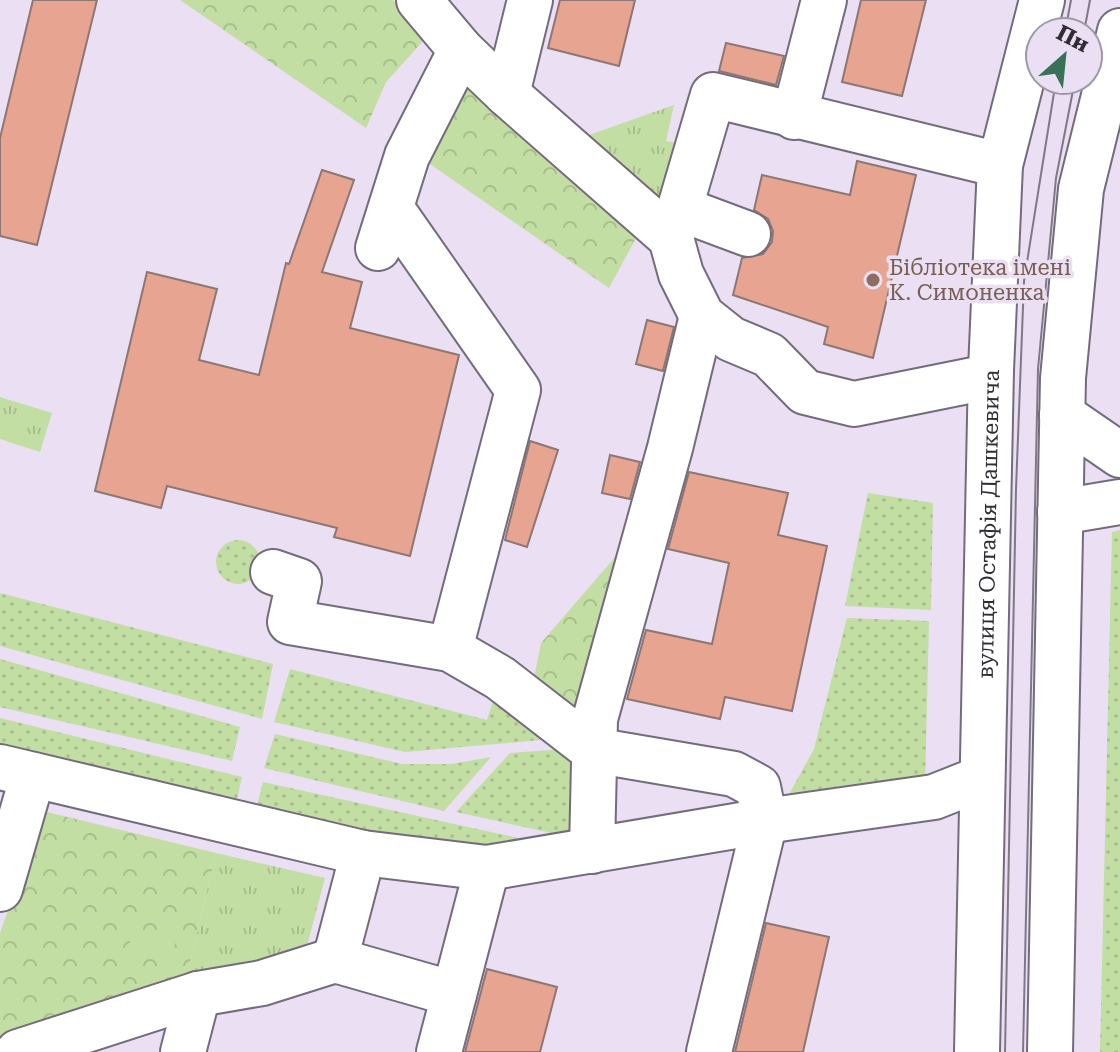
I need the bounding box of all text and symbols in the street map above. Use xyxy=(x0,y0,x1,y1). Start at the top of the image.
north arrow xyxy=(1024,16,1104,96)
text: Пн xyxy=(1053,20,1093,57)
place label: Бібліотека імені К. Симоненка xyxy=(889,255,1071,305)
marker: Бібліотека імені К. Симоненка xyxy=(864,271,882,289)
street label: вулиця Остафія Дашкевича xyxy=(973,369,1004,679)

